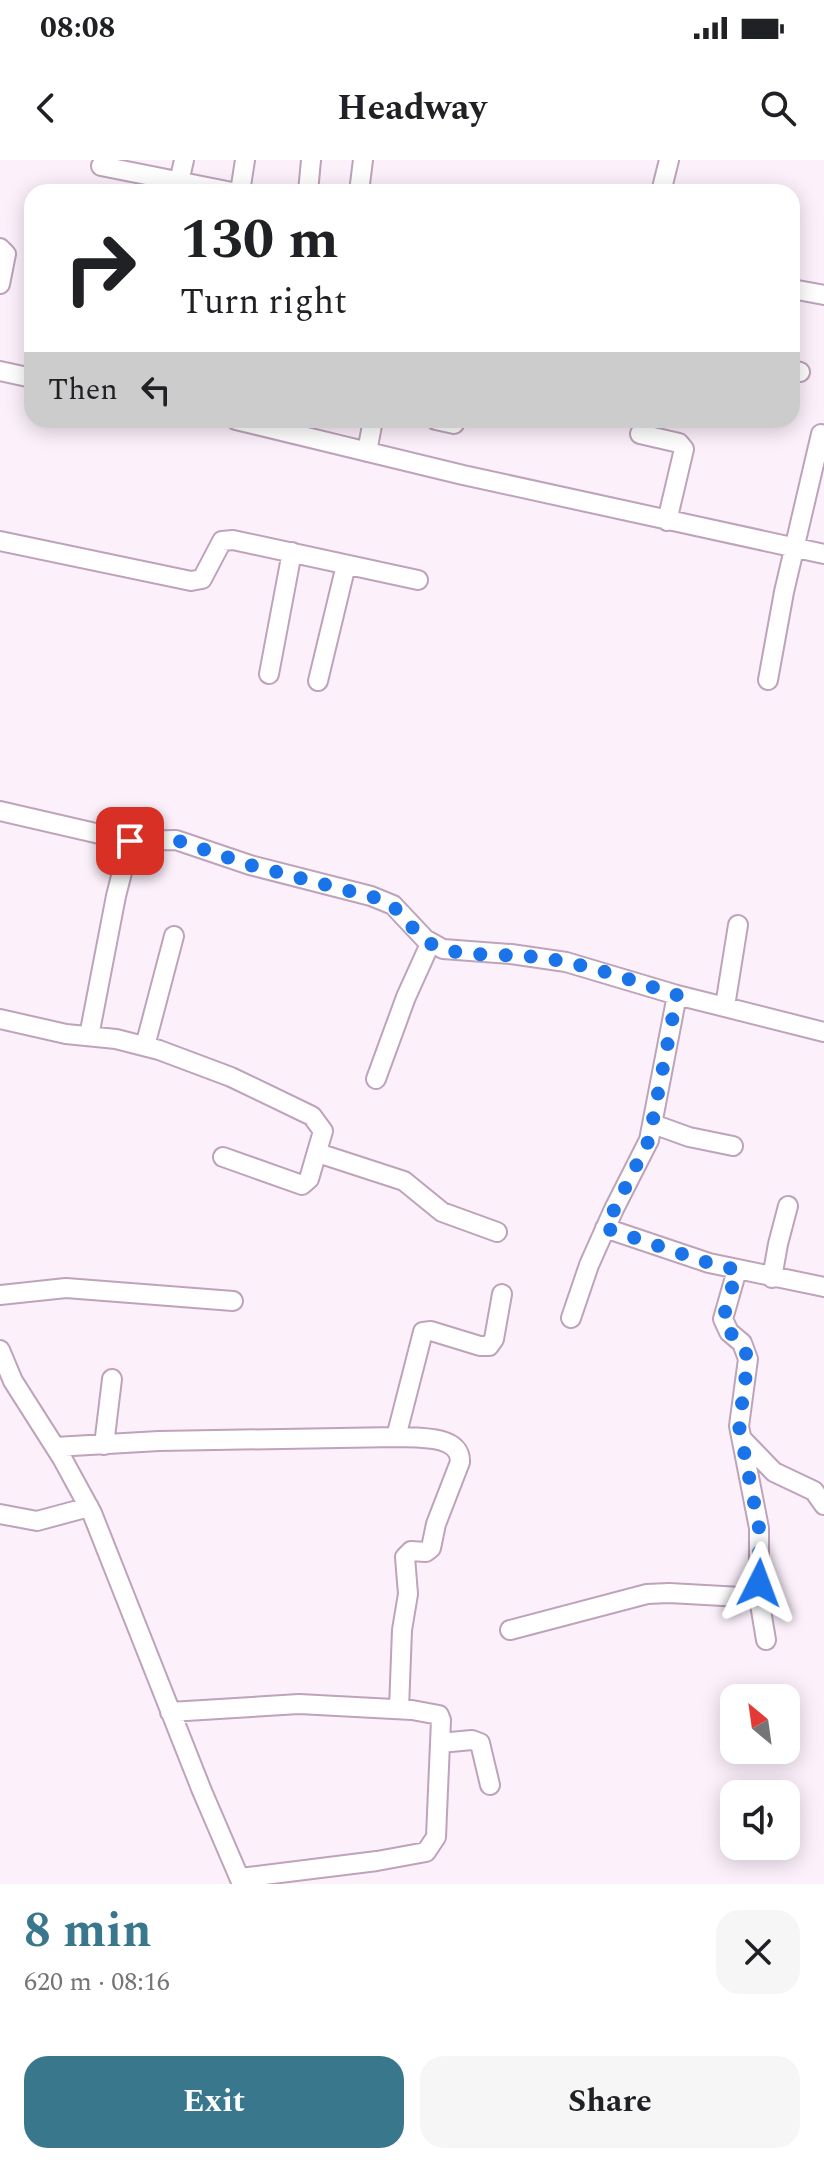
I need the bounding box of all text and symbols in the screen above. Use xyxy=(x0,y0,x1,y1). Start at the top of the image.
text: 08:08 xyxy=(40,5,115,51)
text: Headway xyxy=(337,81,487,136)
icon: back xyxy=(24,86,68,130)
icon: search xyxy=(756,86,800,130)
text: 130 m xyxy=(180,198,339,283)
icon: right xyxy=(48,216,152,320)
text: Turn right xyxy=(180,275,347,330)
text: Then xyxy=(48,367,118,413)
icon: left xyxy=(134,368,178,412)
pin xyxy=(96,807,164,875)
icon: arrive xyxy=(108,819,152,863)
position arrow xyxy=(717,1541,801,1625)
north arrow xyxy=(720,1684,800,1764)
map controls xyxy=(720,1684,800,1860)
button: sound xyxy=(720,1780,800,1860)
text: 8 min xyxy=(24,1895,152,1968)
button: close xyxy=(716,1910,800,1994)
text: 620 m · 08:16 xyxy=(24,1962,170,2002)
button: Exit xyxy=(24,2056,404,2148)
button: Share xyxy=(420,2056,800,2148)

